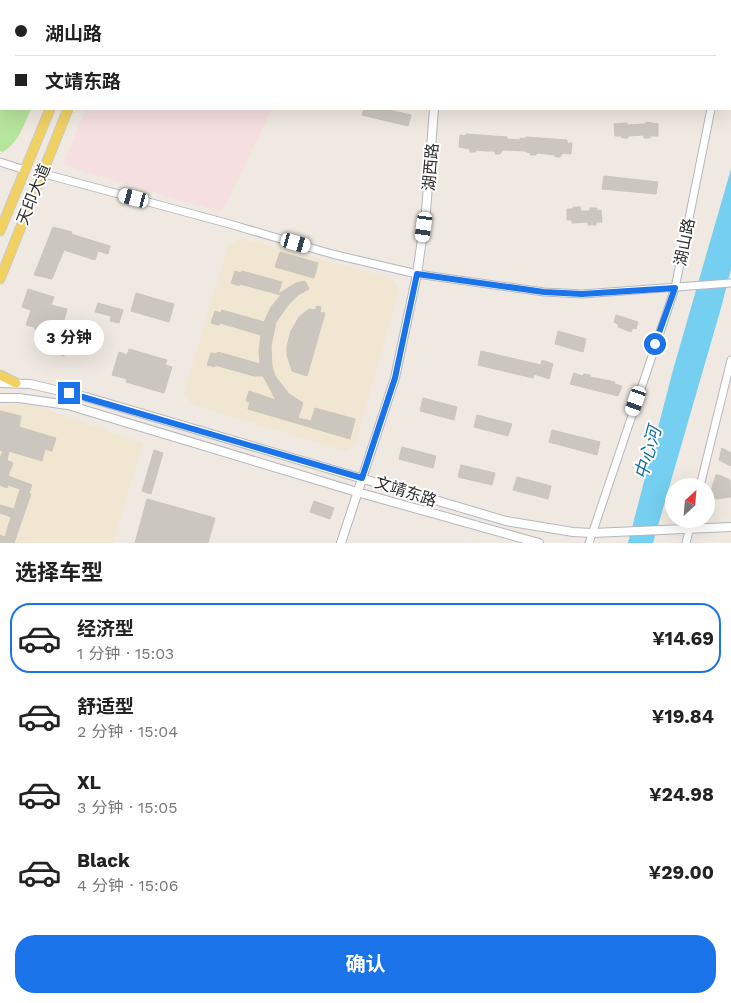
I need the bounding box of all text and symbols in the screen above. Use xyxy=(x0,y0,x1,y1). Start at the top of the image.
text: 湖山路 xyxy=(45,22,102,45)
text: 文靖东路 xyxy=(45,70,121,93)
street label: 湖西路 xyxy=(419,142,442,192)
street label: 天印大道 xyxy=(13,161,54,227)
car xyxy=(117,187,150,209)
car xyxy=(414,211,433,243)
street label: 湖山路 xyxy=(671,217,698,267)
car xyxy=(279,232,312,254)
callout: 3 分钟 xyxy=(34,320,104,356)
text: 3 分钟 xyxy=(46,328,92,347)
route start xyxy=(644,333,666,355)
route end xyxy=(58,382,80,404)
car xyxy=(624,384,647,418)
water label: 中心河 xyxy=(630,421,666,482)
street label: 文靖东路 xyxy=(372,473,439,510)
north arrow xyxy=(665,478,715,528)
map controls xyxy=(665,478,715,528)
text: 选择车型 xyxy=(15,560,103,585)
icon: car xyxy=(17,616,62,661)
text: 经济型 xyxy=(77,617,134,640)
text: ¥14.69 xyxy=(652,627,714,650)
text: 1 分钟 · 15:03 xyxy=(77,644,174,663)
icon: car xyxy=(17,694,62,739)
text: 舒适型 xyxy=(77,695,134,718)
text: ¥19.84 xyxy=(652,705,714,728)
text: 2 分钟 · 15:04 xyxy=(77,722,178,741)
text: XL xyxy=(77,771,101,794)
icon: car xyxy=(17,772,62,817)
text: ¥24.98 xyxy=(649,783,714,806)
text: 3 分钟 · 15:05 xyxy=(77,798,178,817)
text: Black xyxy=(77,849,130,872)
icon: car xyxy=(17,850,62,895)
text: ¥29.00 xyxy=(649,861,714,884)
text: 4 分钟 · 15:06 xyxy=(77,876,178,895)
button: 确认 xyxy=(15,935,716,993)

